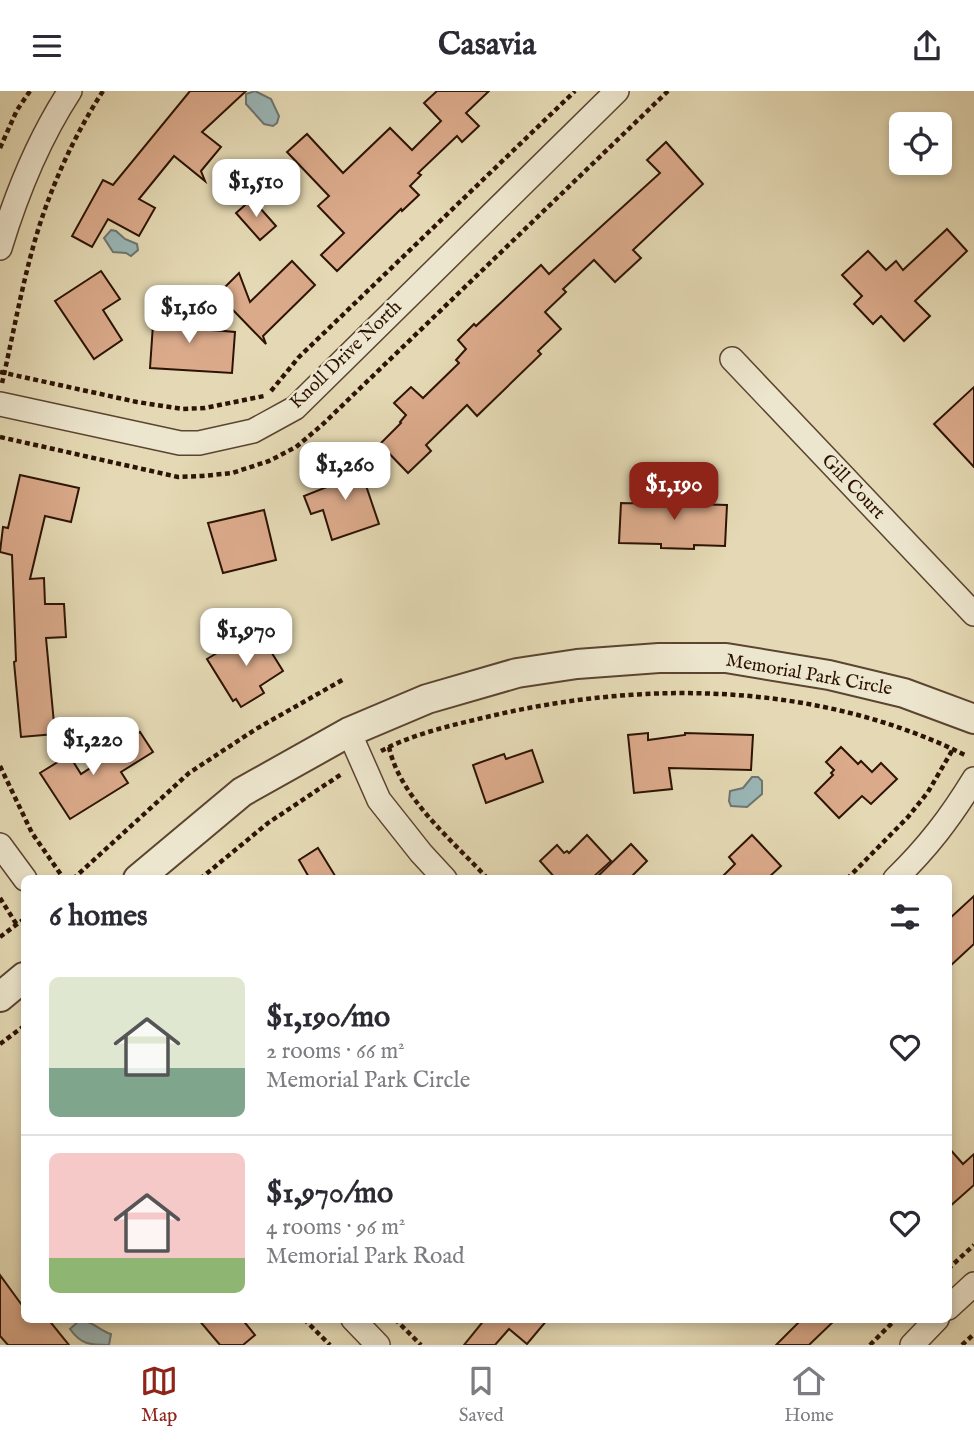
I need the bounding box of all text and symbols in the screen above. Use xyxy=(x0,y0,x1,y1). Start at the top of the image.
text: Casavia xyxy=(438,25,536,66)
icon: menu xyxy=(28,27,66,65)
icon: share xyxy=(908,27,946,65)
map controls xyxy=(889,112,952,175)
button: locate xyxy=(889,112,952,175)
pin: $1,510 xyxy=(199,159,313,219)
text: $1,510 xyxy=(228,167,284,196)
pin: $1,160 xyxy=(132,285,246,345)
text: $1,160 xyxy=(161,293,218,322)
street label: Knoll Drive North xyxy=(285,295,407,415)
pin: $1,260 xyxy=(288,443,402,502)
street label: Gill Court xyxy=(816,449,890,525)
text: $1,260 xyxy=(315,450,375,479)
pin: $1,190 xyxy=(617,463,731,522)
text: $1,190 xyxy=(645,470,703,499)
pin: $1,970 xyxy=(189,609,303,668)
text: $1,970 xyxy=(216,616,276,645)
street label: Memorial Park Circle xyxy=(724,649,894,702)
pin: $1,220 xyxy=(36,717,150,777)
text: $1,220 xyxy=(63,725,123,754)
text: 6 homes xyxy=(49,898,148,936)
icon: filters xyxy=(886,898,924,936)
text: $1,190/mo xyxy=(266,999,390,1037)
icon: home xyxy=(105,1005,189,1089)
icon: heart xyxy=(886,1028,924,1066)
text: 2 rooms · 66 m² xyxy=(266,1037,405,1066)
text: Memorial Park Circle xyxy=(266,1066,470,1095)
text: $1,970/mo xyxy=(266,1175,393,1213)
icon: home xyxy=(105,1181,189,1265)
icon: heart xyxy=(886,1204,924,1242)
text: 4 rooms · 96 m² xyxy=(266,1213,405,1242)
text: Memorial Park Road xyxy=(266,1242,465,1271)
tab: Map xyxy=(140,1362,178,1428)
tab: Saved xyxy=(459,1362,504,1428)
tab: Home xyxy=(784,1362,834,1428)

